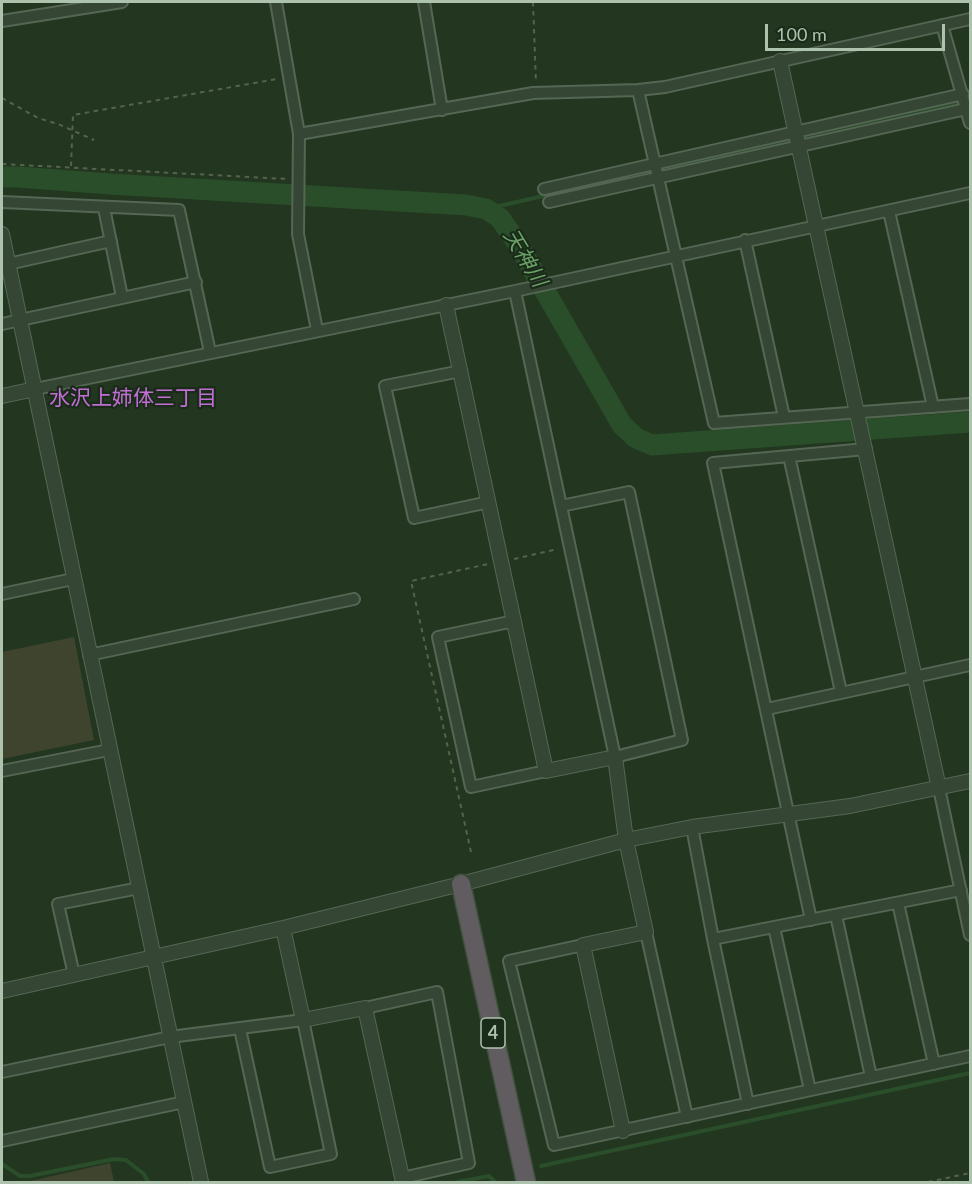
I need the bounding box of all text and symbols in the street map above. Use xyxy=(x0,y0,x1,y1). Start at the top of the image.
scale bar xyxy=(768,12,948,50)
text: 100 m xyxy=(776,23,827,45)
water label: 天神川 xyxy=(498,225,552,291)
district label: 水沢上姉体三丁目 xyxy=(49,385,217,411)
road number: 4 xyxy=(481,1018,505,1048)

